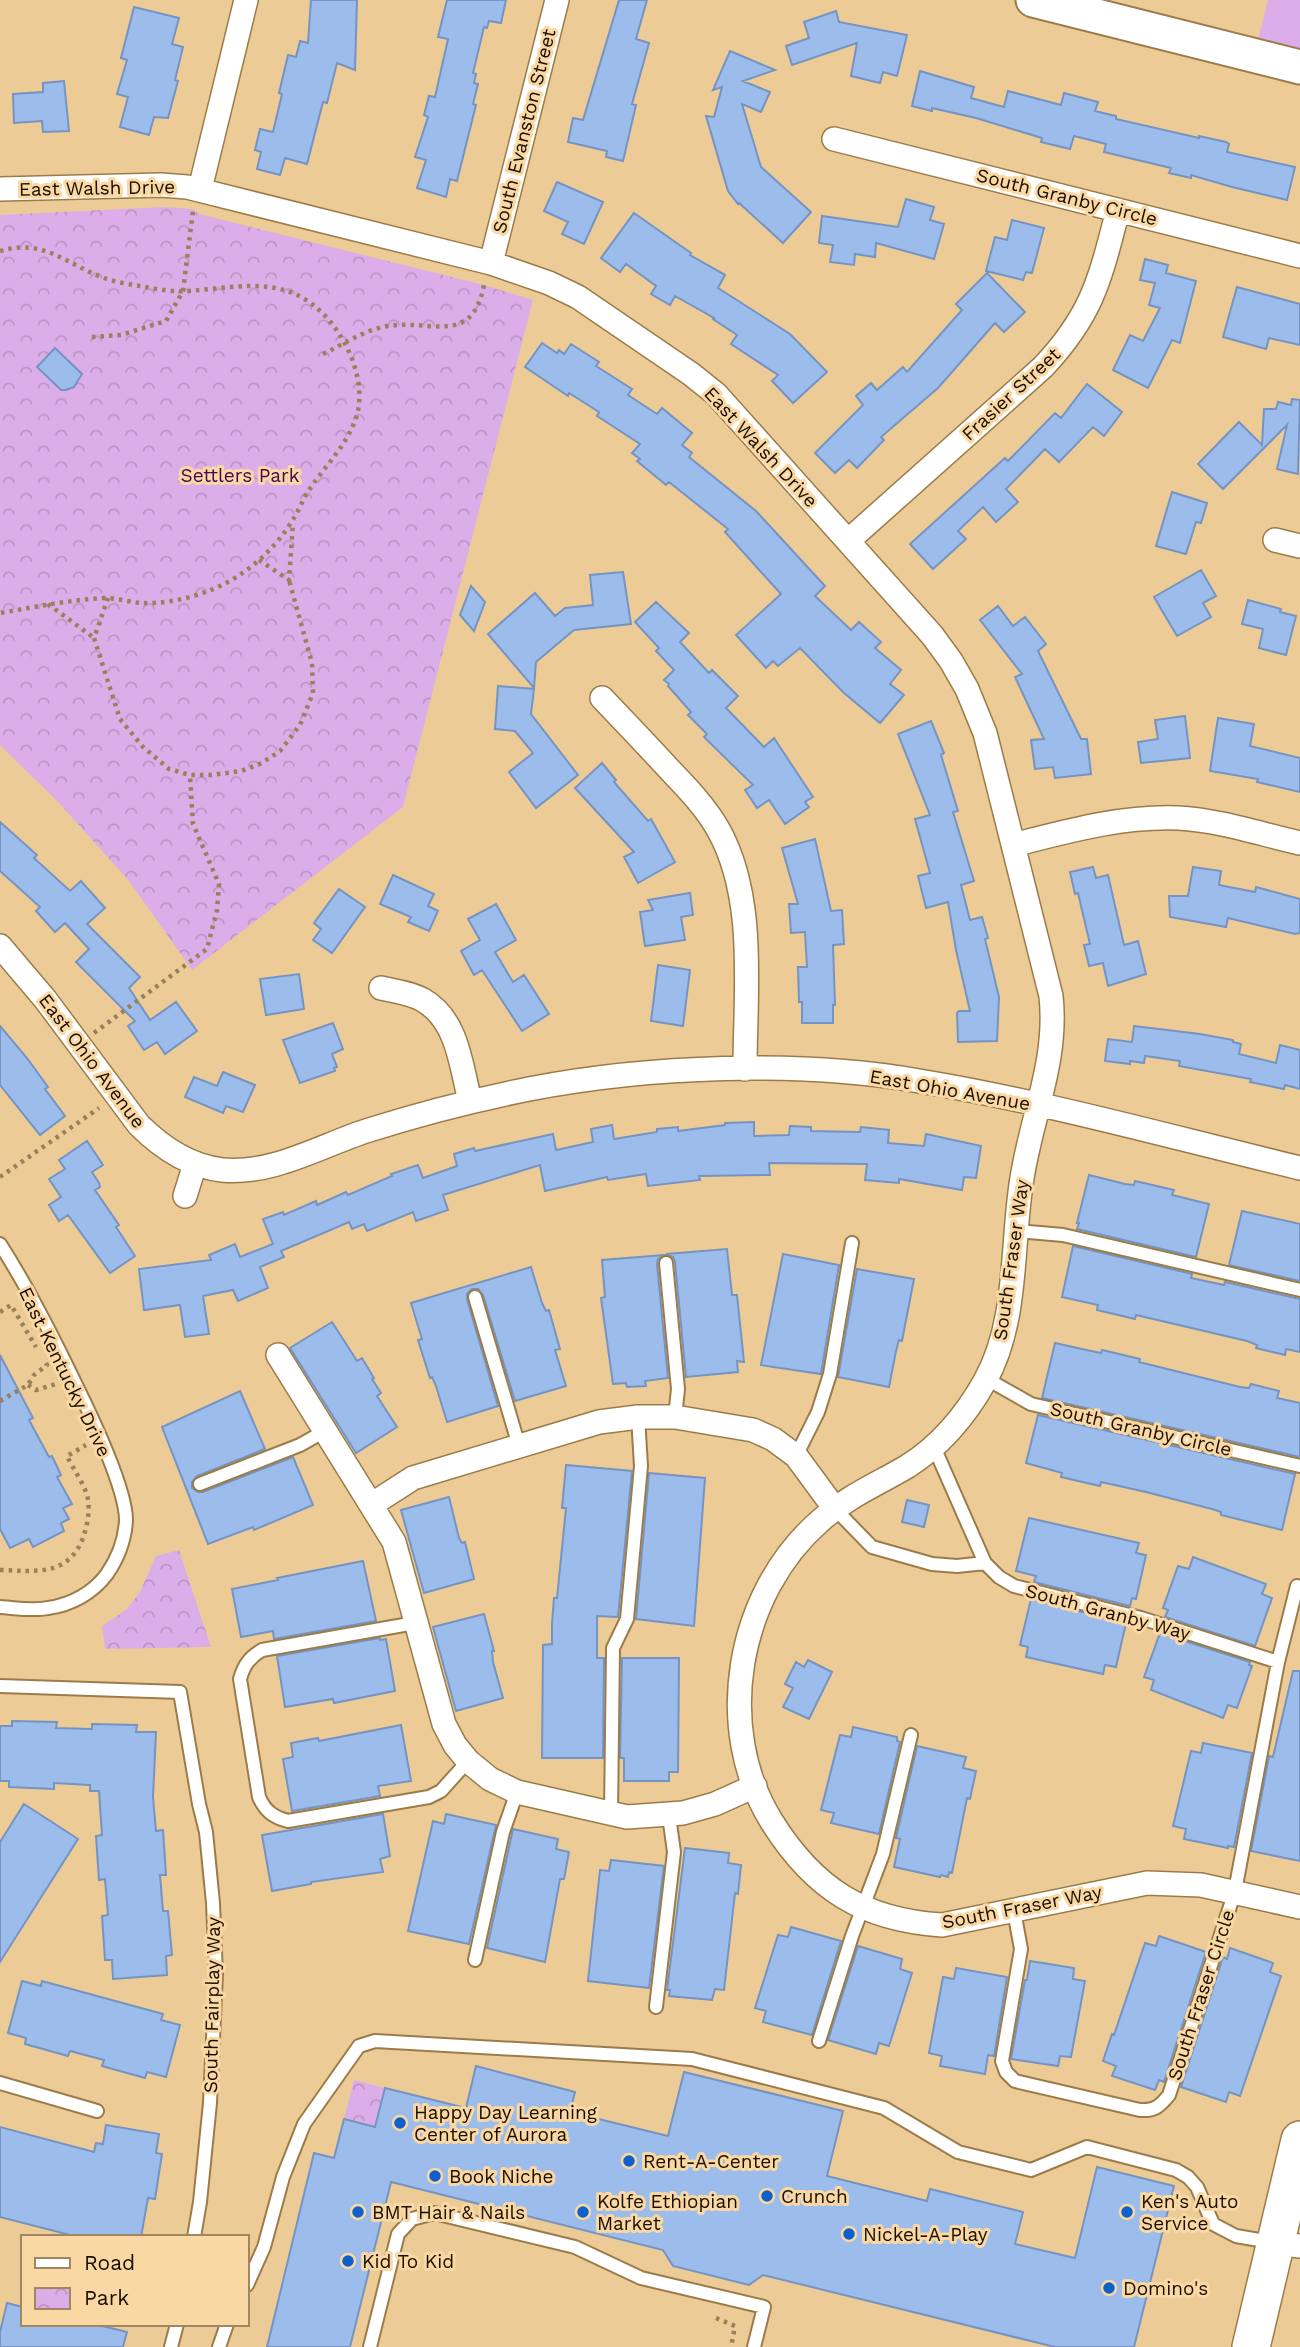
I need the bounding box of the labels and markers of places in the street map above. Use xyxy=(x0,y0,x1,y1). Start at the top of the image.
place label: Happy Day Learning Center of Aurora xyxy=(414,2101,598,2146)
marker: Happy Day Learning Center of Aurora xyxy=(392,2115,408,2131)
place label: Rent-A-Center xyxy=(643,2150,779,2173)
marker: Rent-A-Center xyxy=(621,2153,637,2169)
place label: Book Niche xyxy=(449,2165,553,2188)
marker: Book Niche xyxy=(427,2168,443,2184)
place label: Crunch xyxy=(781,2185,848,2208)
marker: Crunch xyxy=(759,2188,775,2204)
place label: Kolfe Ethiopian Market xyxy=(597,2190,738,2235)
place label: Ken's Auto Service xyxy=(1141,2190,1238,2235)
place label: BMT Hair & Nails xyxy=(372,2201,525,2224)
marker: BMT Hair & Nails xyxy=(350,2204,366,2220)
marker: Kolfe Ethiopian Market xyxy=(575,2204,591,2220)
marker: Ken's Auto Service xyxy=(1119,2204,1135,2220)
place label: Nickel-A-Play xyxy=(863,2223,988,2246)
marker: Nickel-A-Play xyxy=(841,2226,857,2242)
place label: Kid To Kid xyxy=(362,2250,454,2273)
marker: Kid To Kid xyxy=(340,2253,356,2269)
place label: Domino's xyxy=(1123,2277,1208,2300)
marker: Domino's xyxy=(1101,2280,1117,2296)

